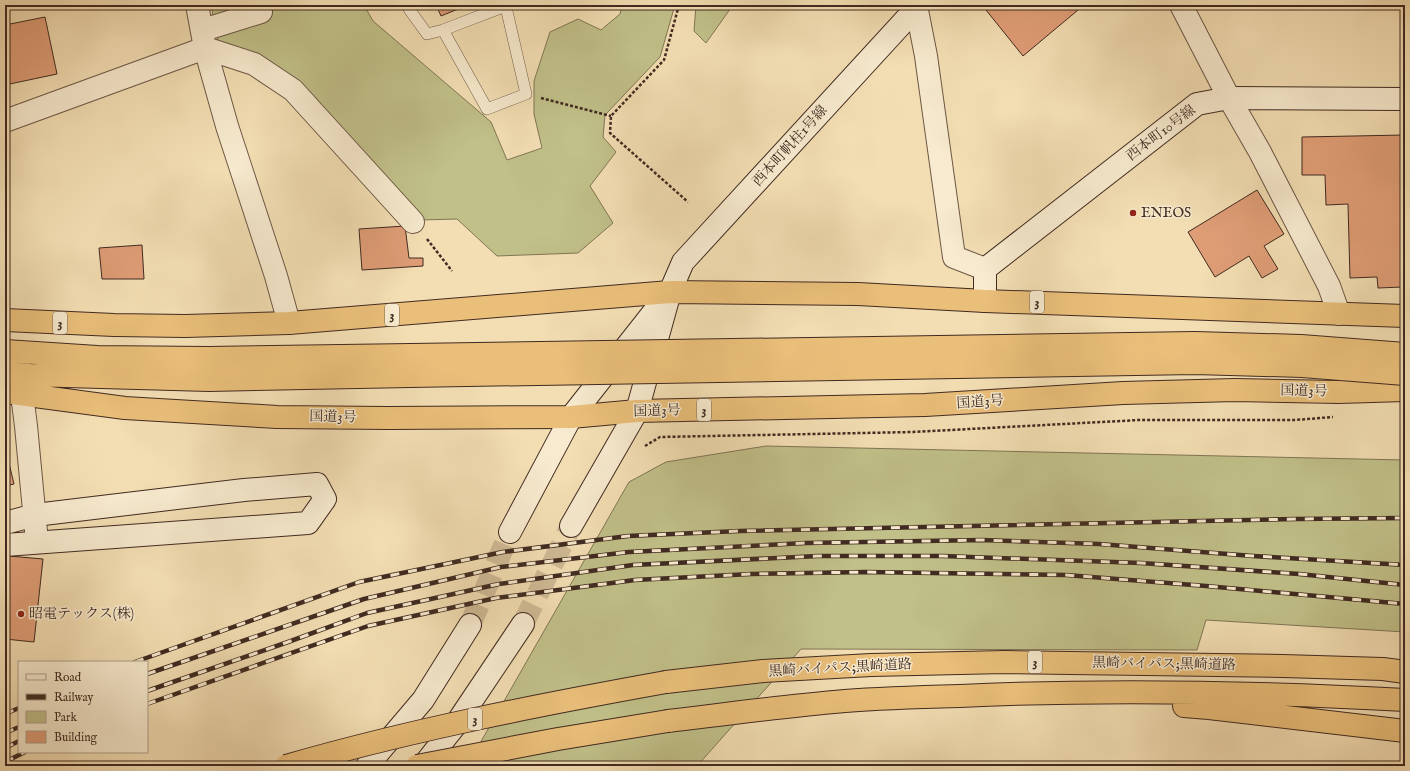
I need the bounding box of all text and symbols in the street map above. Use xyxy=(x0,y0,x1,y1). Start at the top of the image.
street label: 西本町10号線 xyxy=(1123,101,1199,165)
street label: 西本町帆柱1号線 xyxy=(749,102,831,190)
place label: ENEOS xyxy=(1141,204,1191,222)
marker: ENEOS xyxy=(1128,208,1138,218)
road number: 3 xyxy=(1030,291,1044,313)
road number: 3 xyxy=(385,304,399,326)
road number: 3 xyxy=(53,312,67,334)
street label: 国道3号 xyxy=(1280,382,1328,400)
street label: 国道3号 xyxy=(956,391,1004,413)
road number: 3 xyxy=(697,399,711,421)
street label: 国道3号 xyxy=(633,401,681,421)
street label: 国道3号 xyxy=(309,408,357,426)
place label: 昭電テックス(株) xyxy=(29,605,134,623)
marker: 昭電テックス(株) xyxy=(16,609,26,619)
road number: 3 xyxy=(1028,651,1042,673)
street label: 黒崎バイパス;黒崎道路 xyxy=(1092,654,1236,674)
street label: 黒崎バイパス;黒崎道路 xyxy=(768,655,912,681)
legend xyxy=(18,661,148,753)
text: Road xyxy=(54,670,82,685)
text: Railway xyxy=(54,690,93,705)
road number: 3 xyxy=(468,708,482,730)
text: Park xyxy=(54,710,77,725)
text: Building xyxy=(54,730,98,745)

